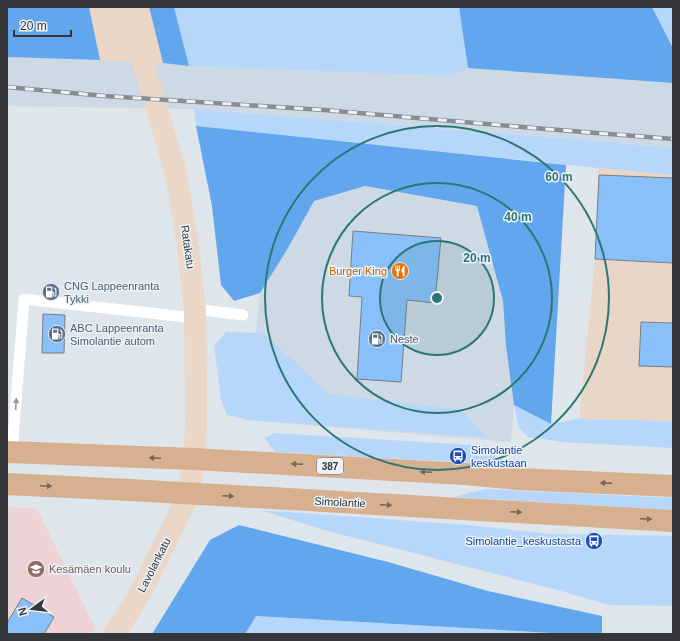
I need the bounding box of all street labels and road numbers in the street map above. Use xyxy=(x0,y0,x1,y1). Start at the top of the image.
street label: Ratakatu xyxy=(179,224,197,270)
road number: 387 xyxy=(317,458,343,474)
street label: Simolantie xyxy=(314,495,366,509)
street label: Lavolankatu xyxy=(135,536,173,594)

